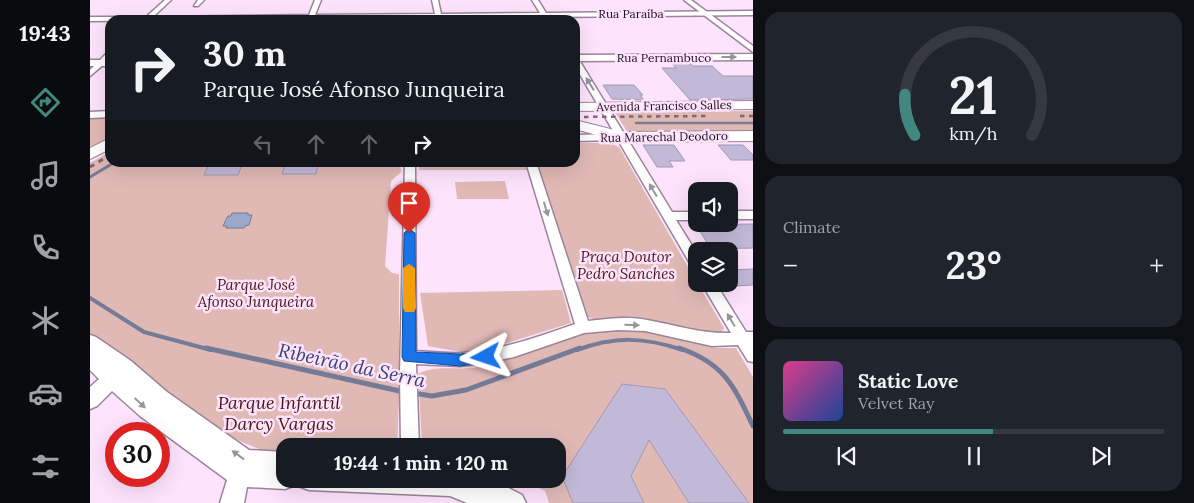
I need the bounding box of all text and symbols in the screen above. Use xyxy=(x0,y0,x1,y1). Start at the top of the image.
street label: Rua Paraíba xyxy=(598,6,664,21)
text: 19:43 xyxy=(19,19,71,47)
text: 30 m xyxy=(203,31,286,76)
icon: right xyxy=(120,35,185,100)
street label: Rua Pernambuco xyxy=(617,50,711,65)
one-way arrow xyxy=(721,53,737,61)
text: 21 xyxy=(949,62,998,128)
text: Parque José Afonso Junqueira xyxy=(203,75,505,103)
one-way arrow xyxy=(585,77,595,90)
icon: directions xyxy=(28,85,63,120)
street label: Avenida Francisco Salles xyxy=(595,97,732,114)
text: km/h xyxy=(949,122,998,145)
street label: Rua Marechal Deodoro xyxy=(600,128,728,145)
icon: left xyxy=(249,130,277,158)
icon: ahead xyxy=(302,130,330,158)
icon: ahead xyxy=(355,130,383,158)
icon: right xyxy=(408,130,436,158)
icon: music xyxy=(28,158,63,193)
pin xyxy=(388,182,430,233)
map controls xyxy=(688,182,738,292)
button: sound xyxy=(688,182,738,232)
one-way arrow xyxy=(649,184,658,197)
icon: arrive xyxy=(395,189,423,217)
one-way arrow xyxy=(542,202,550,217)
text: Climate xyxy=(783,217,840,237)
icon: phone xyxy=(28,230,63,265)
text: 23° xyxy=(945,241,1002,289)
button: layers xyxy=(688,242,738,292)
park label: Praça Doutor Pedro Sanches xyxy=(577,247,675,283)
text: − xyxy=(783,248,798,284)
text: + xyxy=(1149,248,1164,284)
park label: Parque José Afonso Junqueira xyxy=(197,275,315,311)
icon: climate xyxy=(28,303,63,338)
one-way arrow xyxy=(727,313,736,326)
one-way arrow xyxy=(624,321,640,329)
position arrow xyxy=(459,330,511,382)
water label: Ribeirão da Serra xyxy=(276,338,428,392)
text: Static Love xyxy=(858,369,958,393)
icon: car xyxy=(28,376,63,411)
park label: Parque Infantil Darcy Vargas xyxy=(218,391,340,435)
text: Velvet Ray xyxy=(858,393,934,413)
one-way arrow xyxy=(133,397,145,409)
speed limit sign: 30 xyxy=(105,422,170,487)
icon: previous xyxy=(833,442,861,470)
icon: pause xyxy=(960,442,988,470)
icon: next xyxy=(1087,442,1115,470)
icon: filters xyxy=(28,449,63,484)
one-way arrow xyxy=(231,450,245,460)
text: 19:44 · 1 min · 120 m xyxy=(334,451,508,475)

